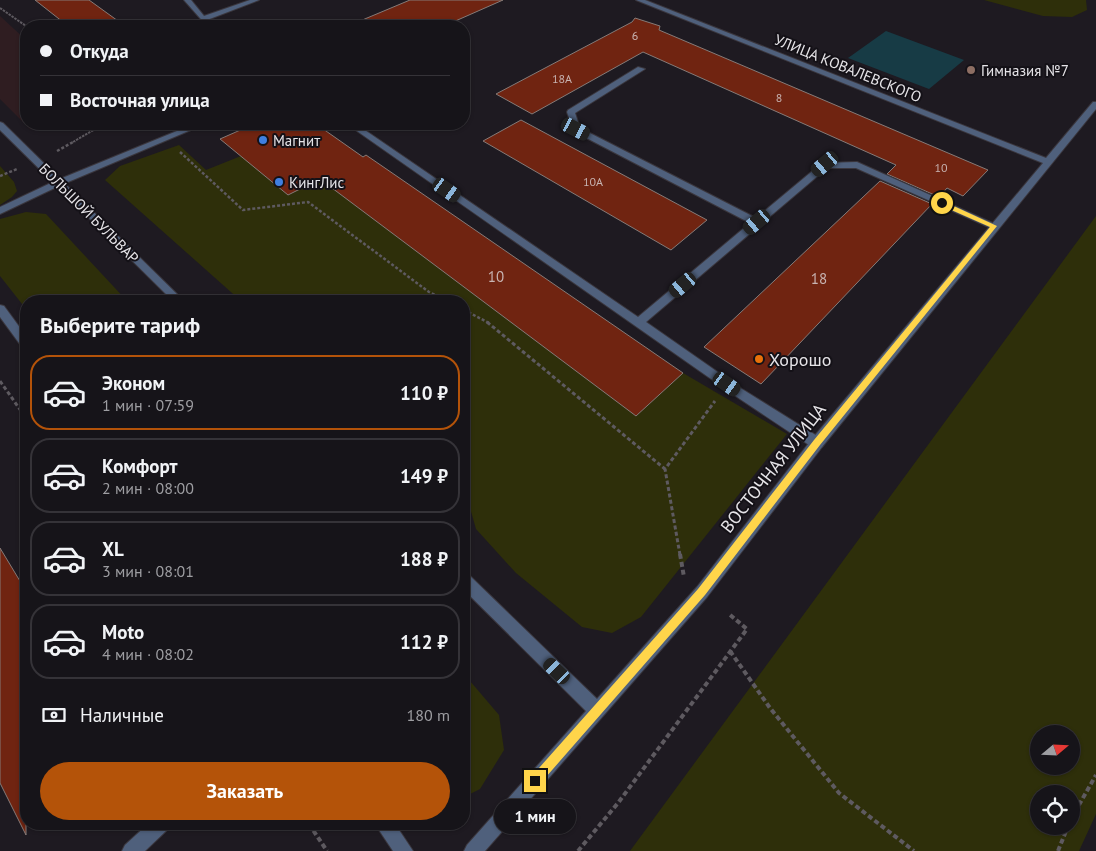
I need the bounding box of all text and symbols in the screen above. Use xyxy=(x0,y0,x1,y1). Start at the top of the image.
house number: 6 xyxy=(632,28,638,43)
street label: УЛИЦА КОВАЛЕВСКОГО xyxy=(772,30,924,106)
text: Откуда xyxy=(70,39,129,63)
place label: Гимназия №7 xyxy=(981,61,1069,80)
marker: Гимназия №7 xyxy=(965,64,977,76)
house number: 18А xyxy=(552,71,572,86)
text: Восточная улица xyxy=(70,88,210,112)
house number: 8 xyxy=(776,90,782,105)
car xyxy=(559,116,592,142)
place label: Магнит xyxy=(273,131,320,150)
marker: Магнит xyxy=(257,134,269,146)
car xyxy=(808,149,841,179)
street label: БОЛЬШОЙ БУЛЬВАР xyxy=(35,159,143,267)
house number: 10 xyxy=(934,160,948,175)
place label: КингЛис xyxy=(289,173,345,192)
house number: 10А xyxy=(583,174,603,189)
car xyxy=(430,175,463,205)
marker: КингЛис xyxy=(273,176,285,188)
route start xyxy=(931,192,953,214)
car xyxy=(740,207,773,237)
house number: 10 xyxy=(488,267,504,286)
house number: 18 xyxy=(811,269,827,288)
car xyxy=(666,270,699,300)
text: Выберите тариф xyxy=(40,311,200,339)
place label: Хорошо xyxy=(769,348,831,371)
marker: Хорошо xyxy=(753,353,765,365)
car xyxy=(710,369,743,399)
icon: car xyxy=(42,370,87,415)
text: Эконом xyxy=(102,371,165,395)
text: 110 ₽ xyxy=(400,381,448,405)
text: 1 мин · 07:59 xyxy=(102,395,194,415)
street label: ВОСТОЧНАЯ УЛИЦА xyxy=(715,398,831,537)
icon: car xyxy=(42,453,87,498)
text: Комфорт xyxy=(102,454,178,478)
text: 149 ₽ xyxy=(400,464,448,488)
text: 2 мин · 08:00 xyxy=(102,478,194,498)
icon: car xyxy=(42,536,87,581)
text: XL xyxy=(102,537,124,561)
text: 188 ₽ xyxy=(400,547,448,571)
text: 3 мин · 08:01 xyxy=(102,561,194,581)
icon: car xyxy=(42,619,87,664)
text: Moto xyxy=(102,620,144,644)
text: 112 ₽ xyxy=(400,630,448,654)
text: 4 мин · 08:02 xyxy=(102,644,194,664)
car xyxy=(540,655,573,687)
icon: cash xyxy=(40,701,68,729)
text: Наличные xyxy=(80,703,164,727)
text: 180 m xyxy=(407,705,450,725)
north arrow xyxy=(1030,725,1080,775)
map controls xyxy=(1030,725,1080,835)
button: Заказать xyxy=(40,762,450,820)
route end xyxy=(524,770,546,792)
button: locate xyxy=(1030,785,1080,835)
callout: 1 мин xyxy=(494,798,576,834)
text: 1 мин xyxy=(514,806,556,826)

